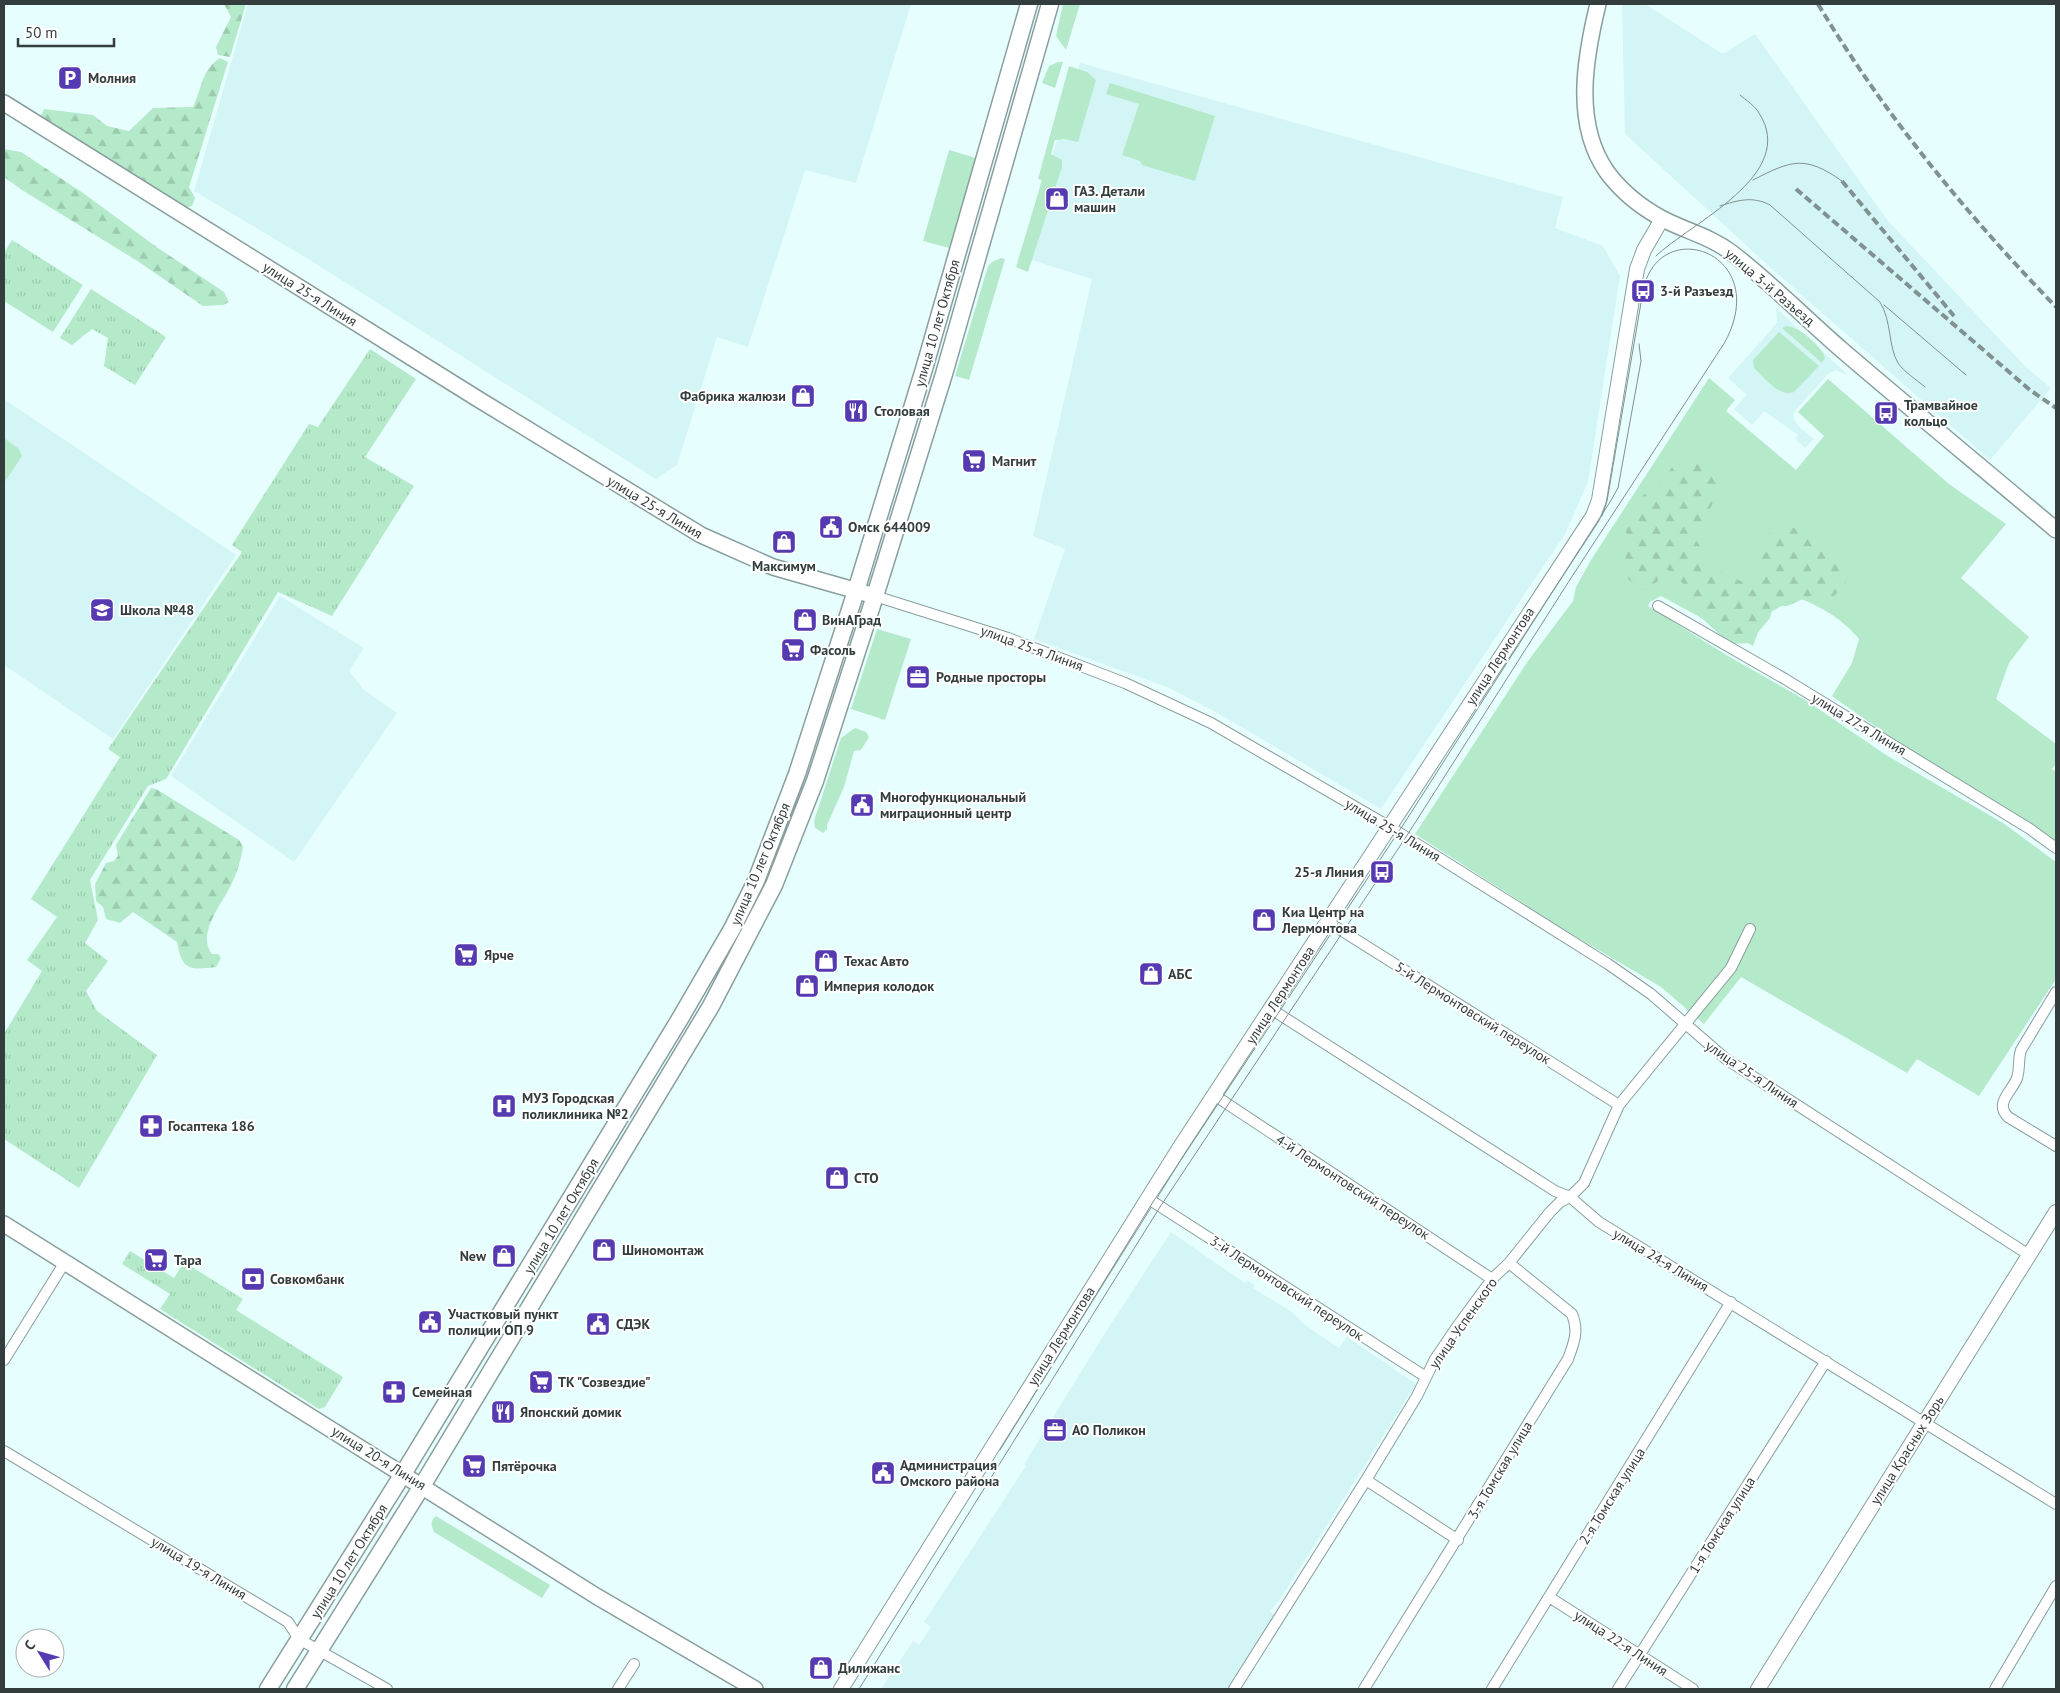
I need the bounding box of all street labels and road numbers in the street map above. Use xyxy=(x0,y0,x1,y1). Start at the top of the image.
street label: улица 3-й Разъезд xyxy=(1721,244,1819,330)
street label: улица 10 лет Октября xyxy=(910,257,964,389)
street label: улица 25-я Линия xyxy=(259,258,361,330)
street label: улица 25-я Линия xyxy=(604,471,706,543)
street label: улица Лермонтова xyxy=(1462,603,1538,709)
street label: улица 25-я Линия xyxy=(978,621,1086,675)
street label: улица 27-я Линия xyxy=(1808,689,1910,759)
street label: улица 25-я Линия xyxy=(1342,794,1444,866)
street label: улица 10 лет Октября xyxy=(726,800,794,928)
street label: улица Лермонтова xyxy=(1242,942,1318,1048)
street label: 5-й Лермонтовский переулок xyxy=(1392,958,1554,1068)
street label: улица 25-я Линия xyxy=(1702,1036,1802,1112)
street label: 4-й Лермонтовский переулок xyxy=(1273,1130,1434,1244)
street label: улица 10 лет Октября xyxy=(519,1155,603,1277)
street label: улица 24-я Линия xyxy=(1610,1224,1712,1296)
street label: 3-й Лермонтовский переулок xyxy=(1207,1231,1368,1345)
street label: улица Успенского xyxy=(1425,1274,1501,1372)
street label: улица Лермонтова xyxy=(1023,1283,1099,1389)
street label: улица Красных Зорь xyxy=(1866,1392,1948,1508)
street label: 3-я Томская улица xyxy=(1464,1418,1536,1522)
street label: улица 20-я Линия xyxy=(328,1422,430,1494)
street label: 2-я Томская улица xyxy=(1575,1444,1649,1548)
street label: 1-я Томская улица xyxy=(1685,1473,1759,1577)
street label: улица 10 лет Октября xyxy=(306,1500,392,1622)
street label: улица 19-я Линия xyxy=(148,1532,250,1604)
street label: улица 22-я Линия xyxy=(1571,1606,1671,1680)

